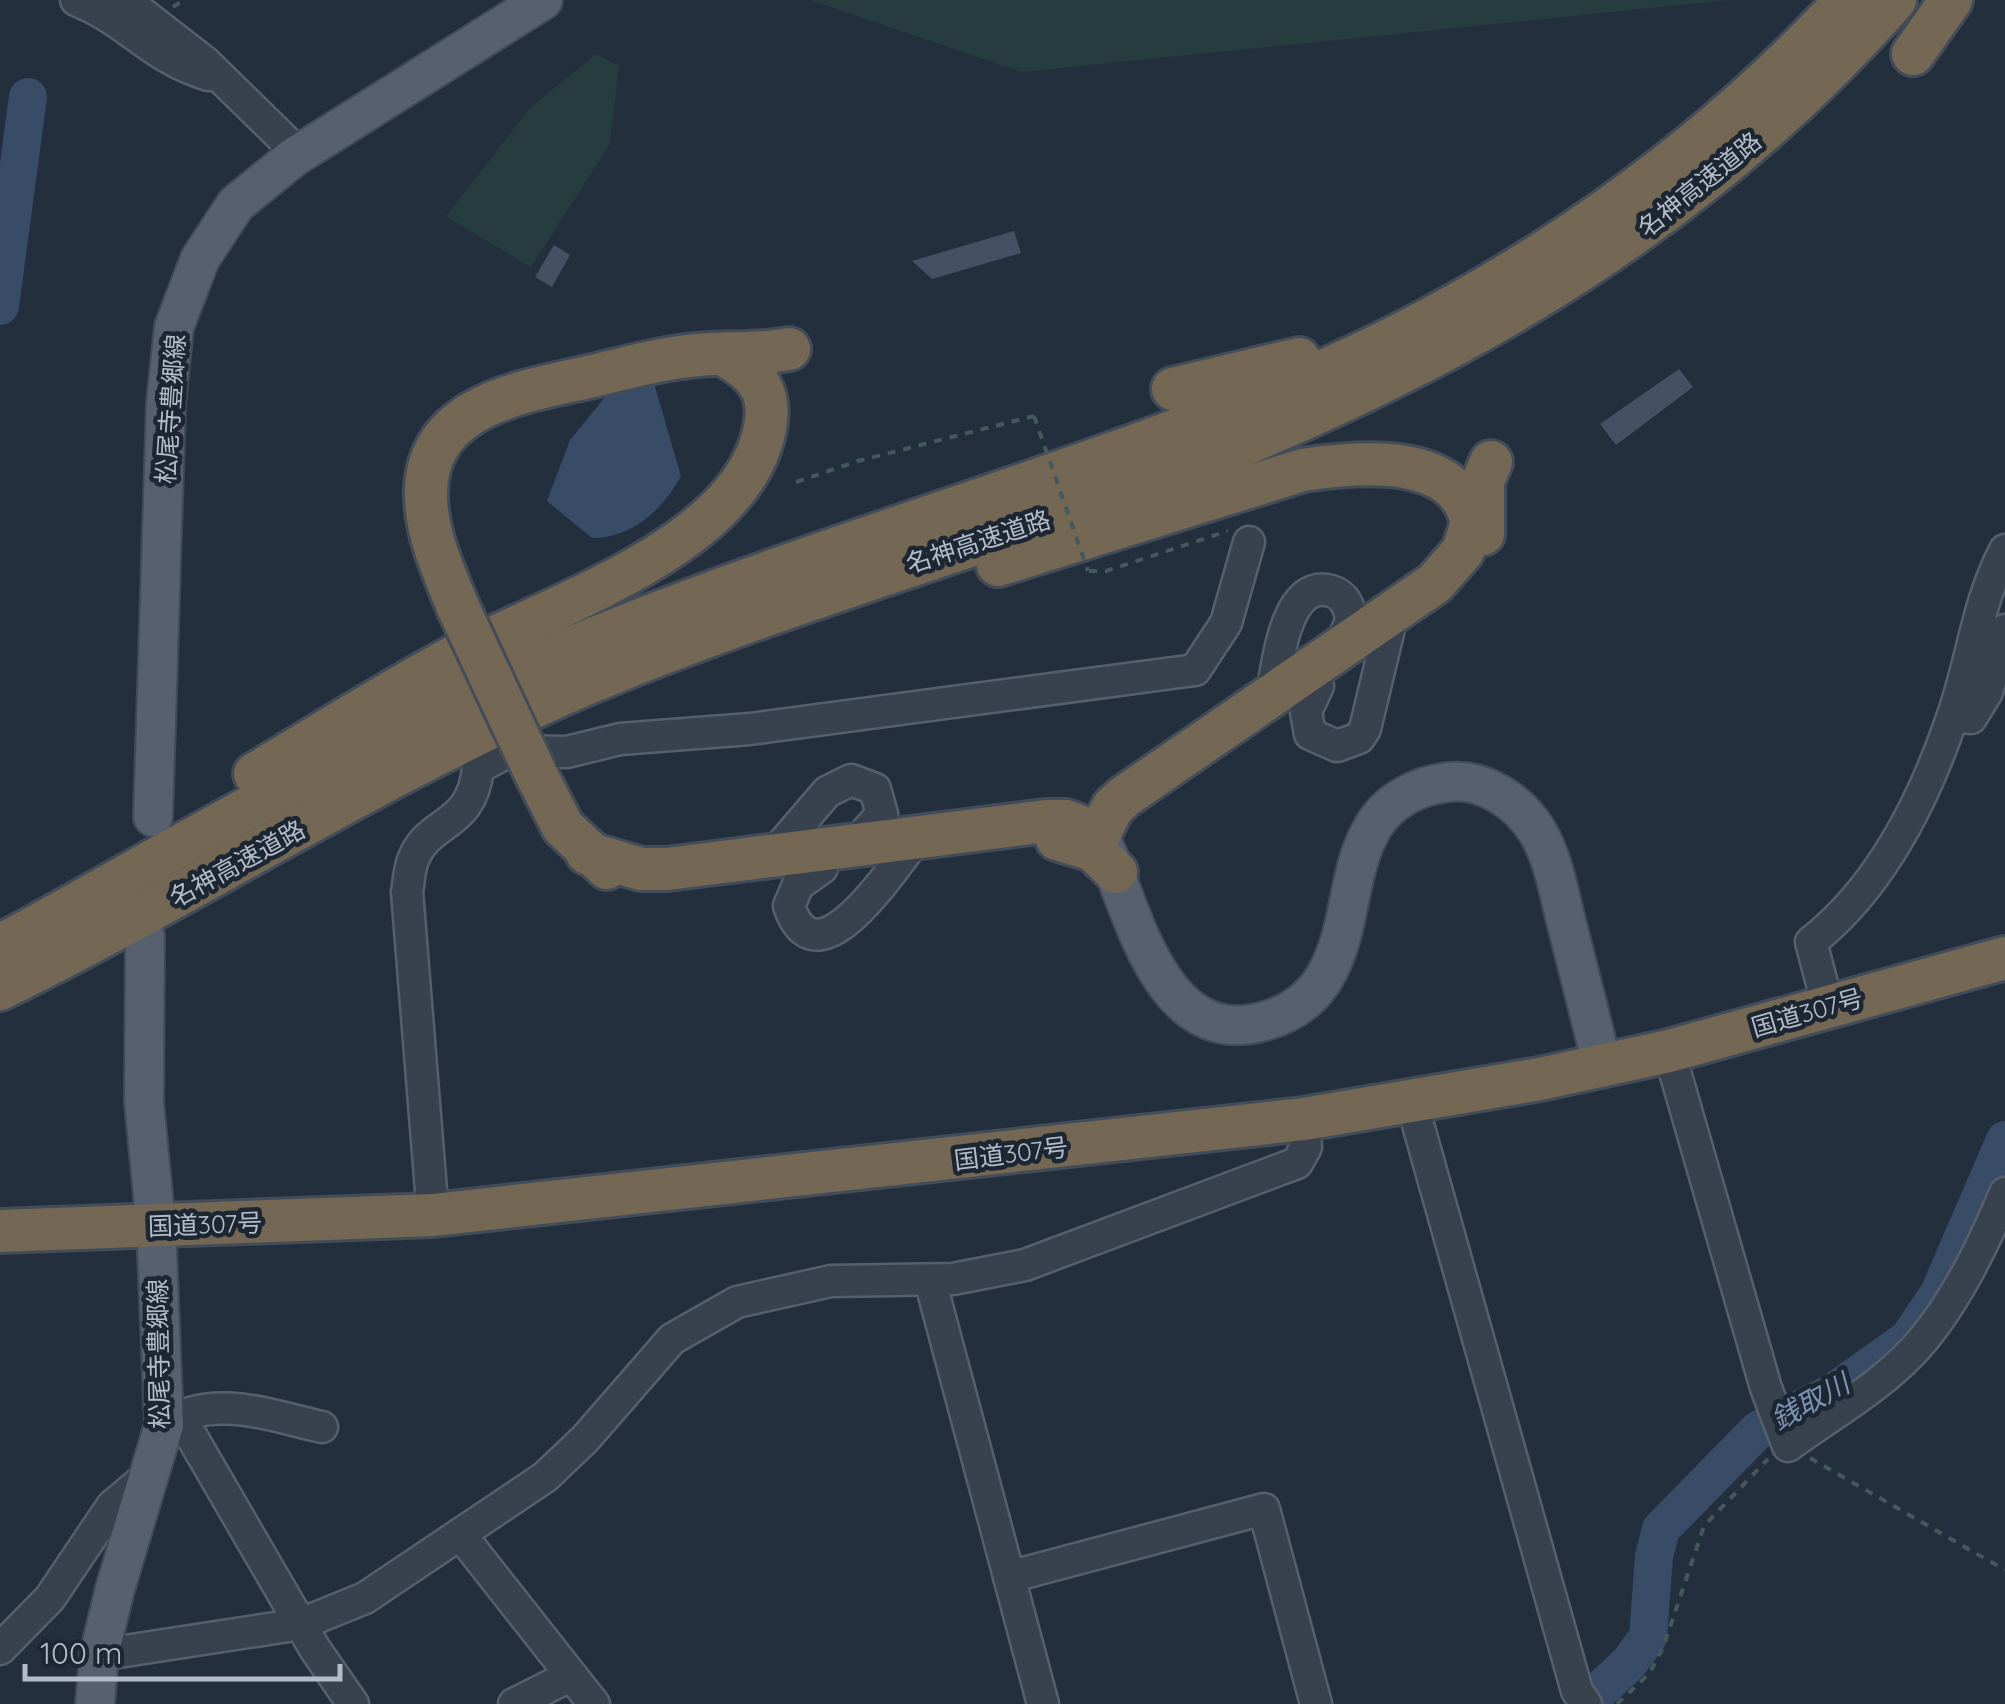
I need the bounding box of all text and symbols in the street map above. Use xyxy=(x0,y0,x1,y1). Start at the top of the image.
street label: 名神高速道路 xyxy=(1631,125,1767,243)
street label: 松尾寺豊郷線 xyxy=(149,333,191,485)
street label: 名神高速道路 xyxy=(902,503,1054,579)
street label: 名神高速道路 xyxy=(164,813,310,913)
street label: 国道307号 xyxy=(1748,981,1866,1043)
street label: 国道307号 xyxy=(952,1131,1070,1175)
street label: 国道307号 xyxy=(147,1207,263,1241)
street label: 松尾寺豊郷線 xyxy=(141,1279,175,1429)
water label: 銭取川 xyxy=(1765,1364,1858,1437)
scale bar xyxy=(25,1619,340,1681)
text: 100 m xyxy=(40,1634,122,1672)

